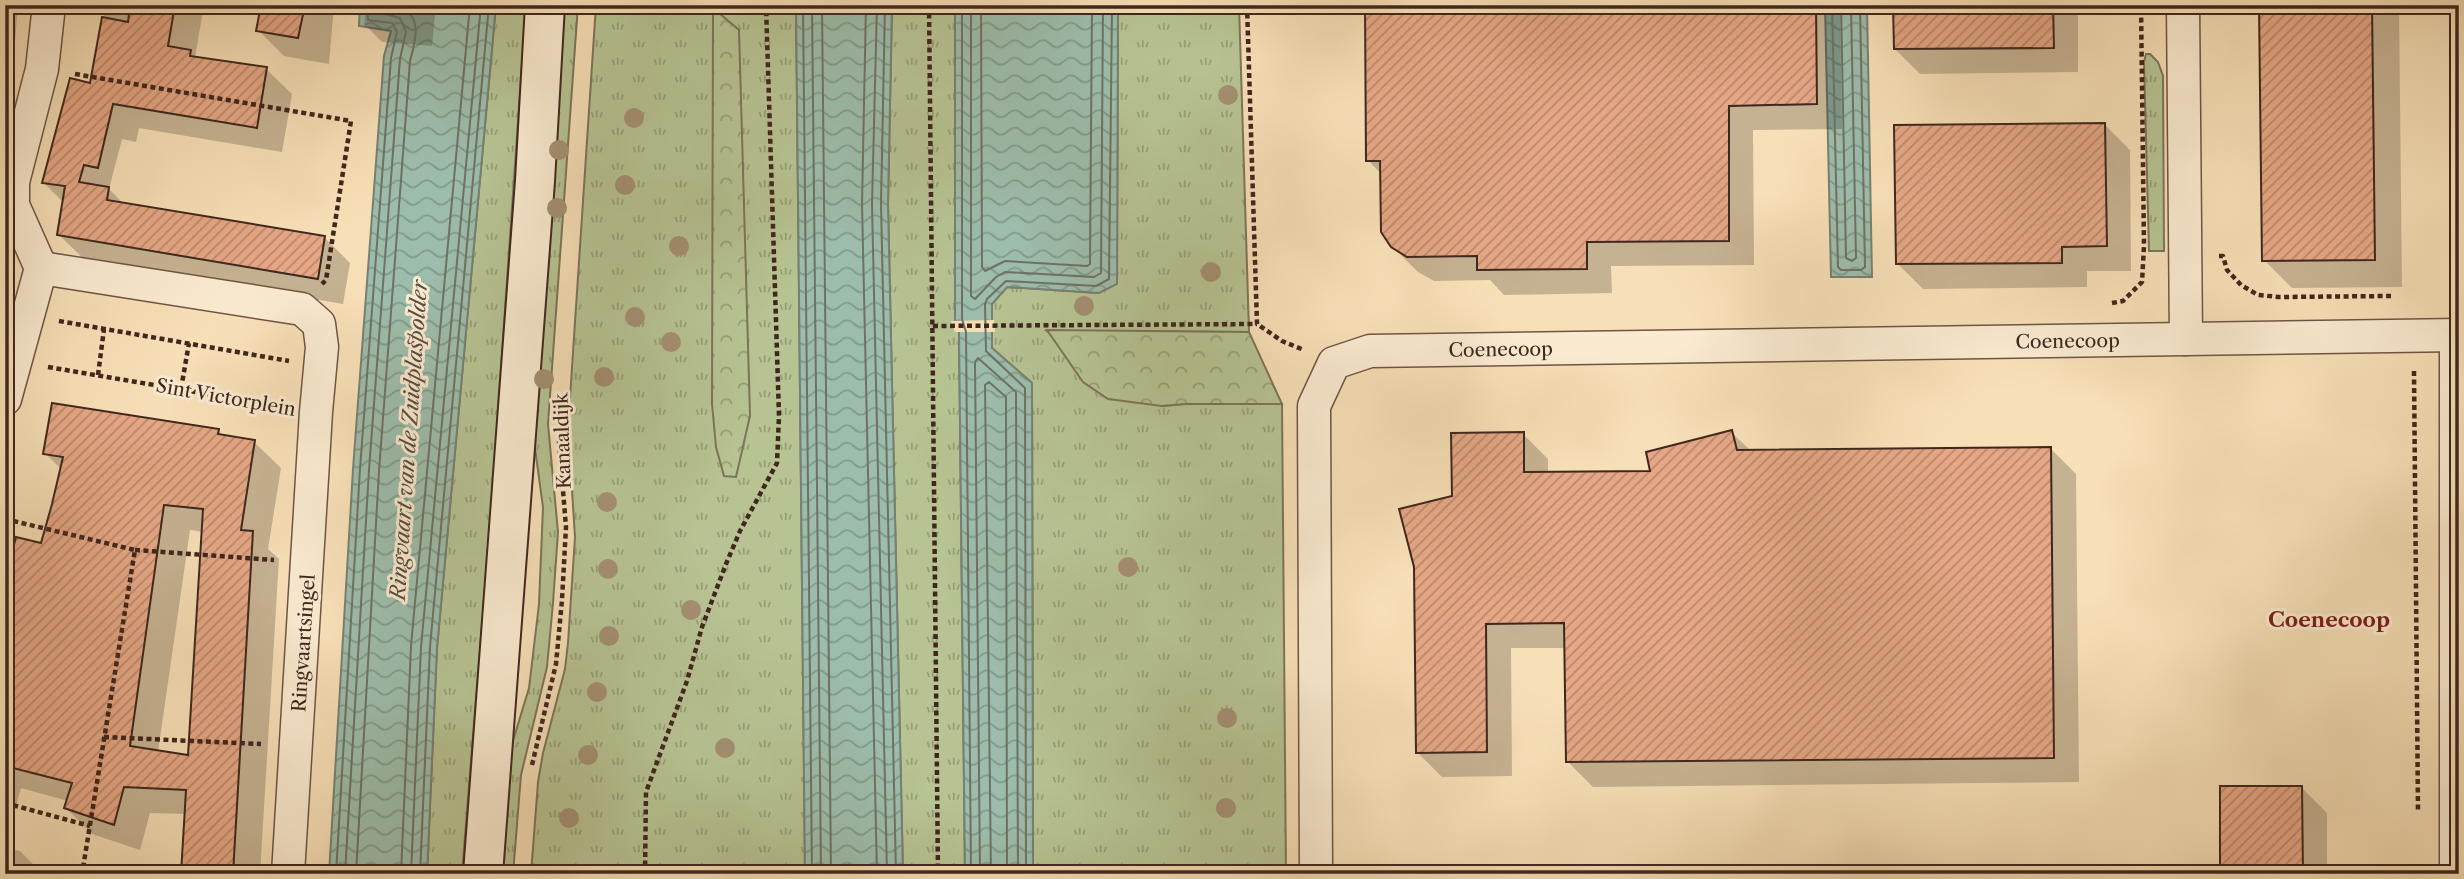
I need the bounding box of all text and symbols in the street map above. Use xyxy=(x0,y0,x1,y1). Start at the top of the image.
water label: Ringvaart van de Zuidplaspolder xyxy=(385,278,432,603)
street label: Coenecoop xyxy=(2015,329,2120,354)
street label: Coenecoop xyxy=(1448,337,1553,362)
street label: Sint Victorplein xyxy=(154,374,298,421)
street label: Kanaaldijk xyxy=(549,392,576,489)
street label: Ringvaartsingel xyxy=(287,573,320,713)
district label: Coenecoop xyxy=(2268,607,2390,632)

